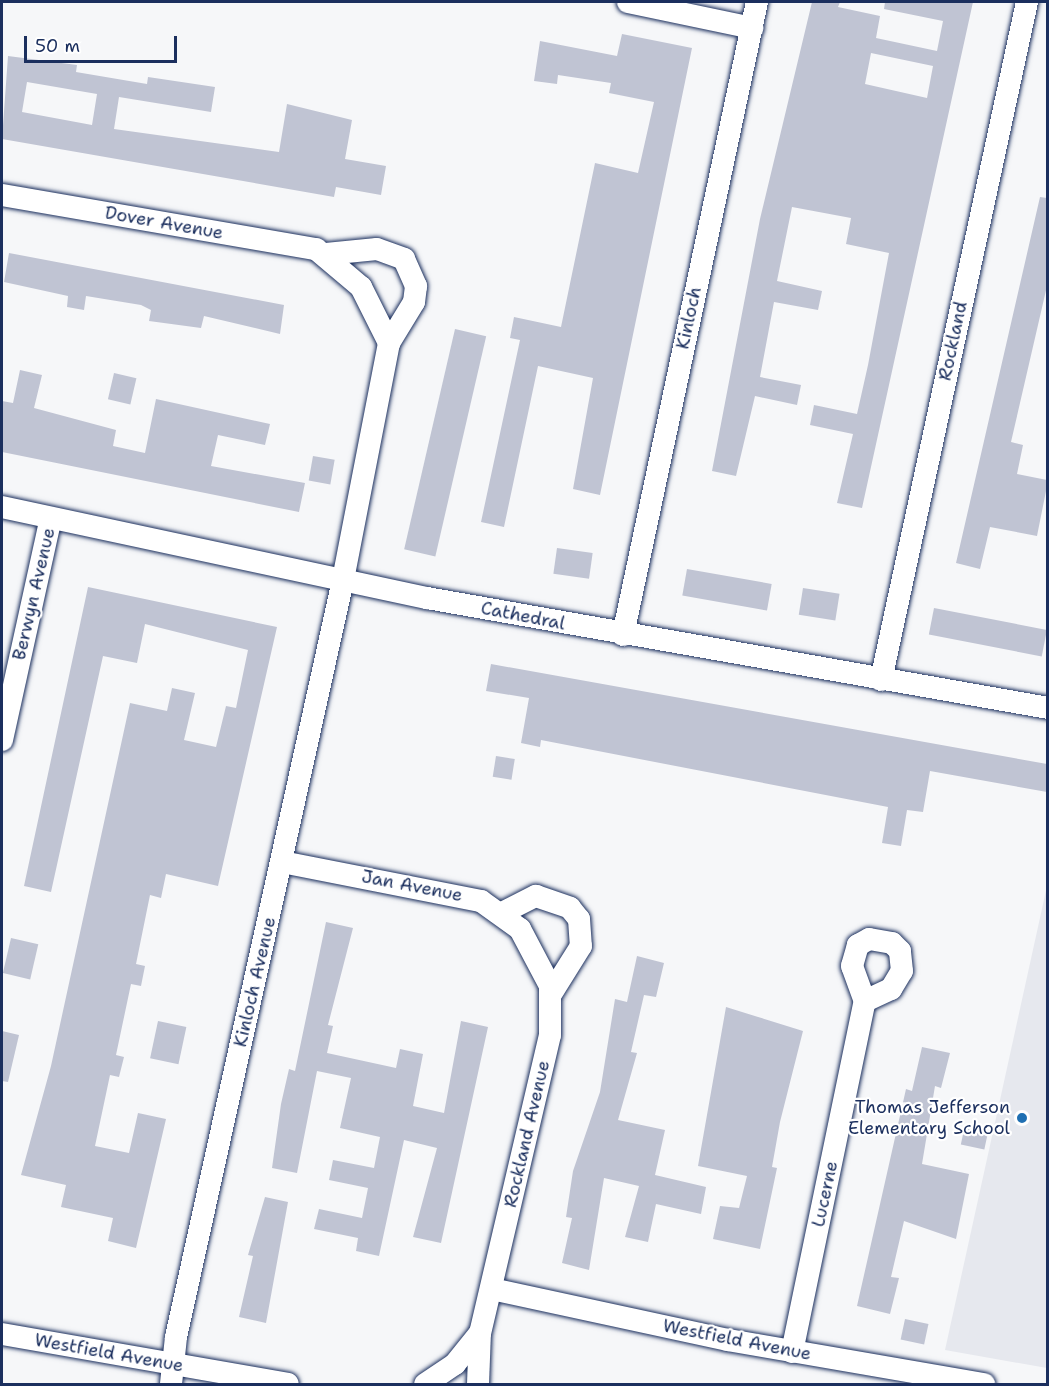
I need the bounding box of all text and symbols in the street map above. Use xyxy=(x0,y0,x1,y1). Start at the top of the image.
scale bar xyxy=(27,24,180,62)
text: 50 m xyxy=(35,34,80,58)
street label: Dover Avenue xyxy=(103,202,225,244)
street label: Kinloch xyxy=(672,285,706,351)
street label: Rockland xyxy=(934,299,972,383)
street label: Berwyn Avenue xyxy=(8,526,60,662)
street label: Cathedral xyxy=(479,597,567,635)
street label: Jan Avenue xyxy=(360,866,464,906)
street label: Kinloch Avenue xyxy=(230,915,280,1049)
street label: Rockland Avenue xyxy=(500,1058,554,1210)
place label: Thomas Jefferson Elementary School xyxy=(848,1097,1010,1140)
marker: Thomas Jefferson Elementary School xyxy=(1015,1111,1029,1125)
street label: Lucerne xyxy=(807,1159,843,1229)
street label: Westfield Avenue xyxy=(661,1315,813,1365)
street label: Westfield Avenue xyxy=(33,1329,185,1377)

